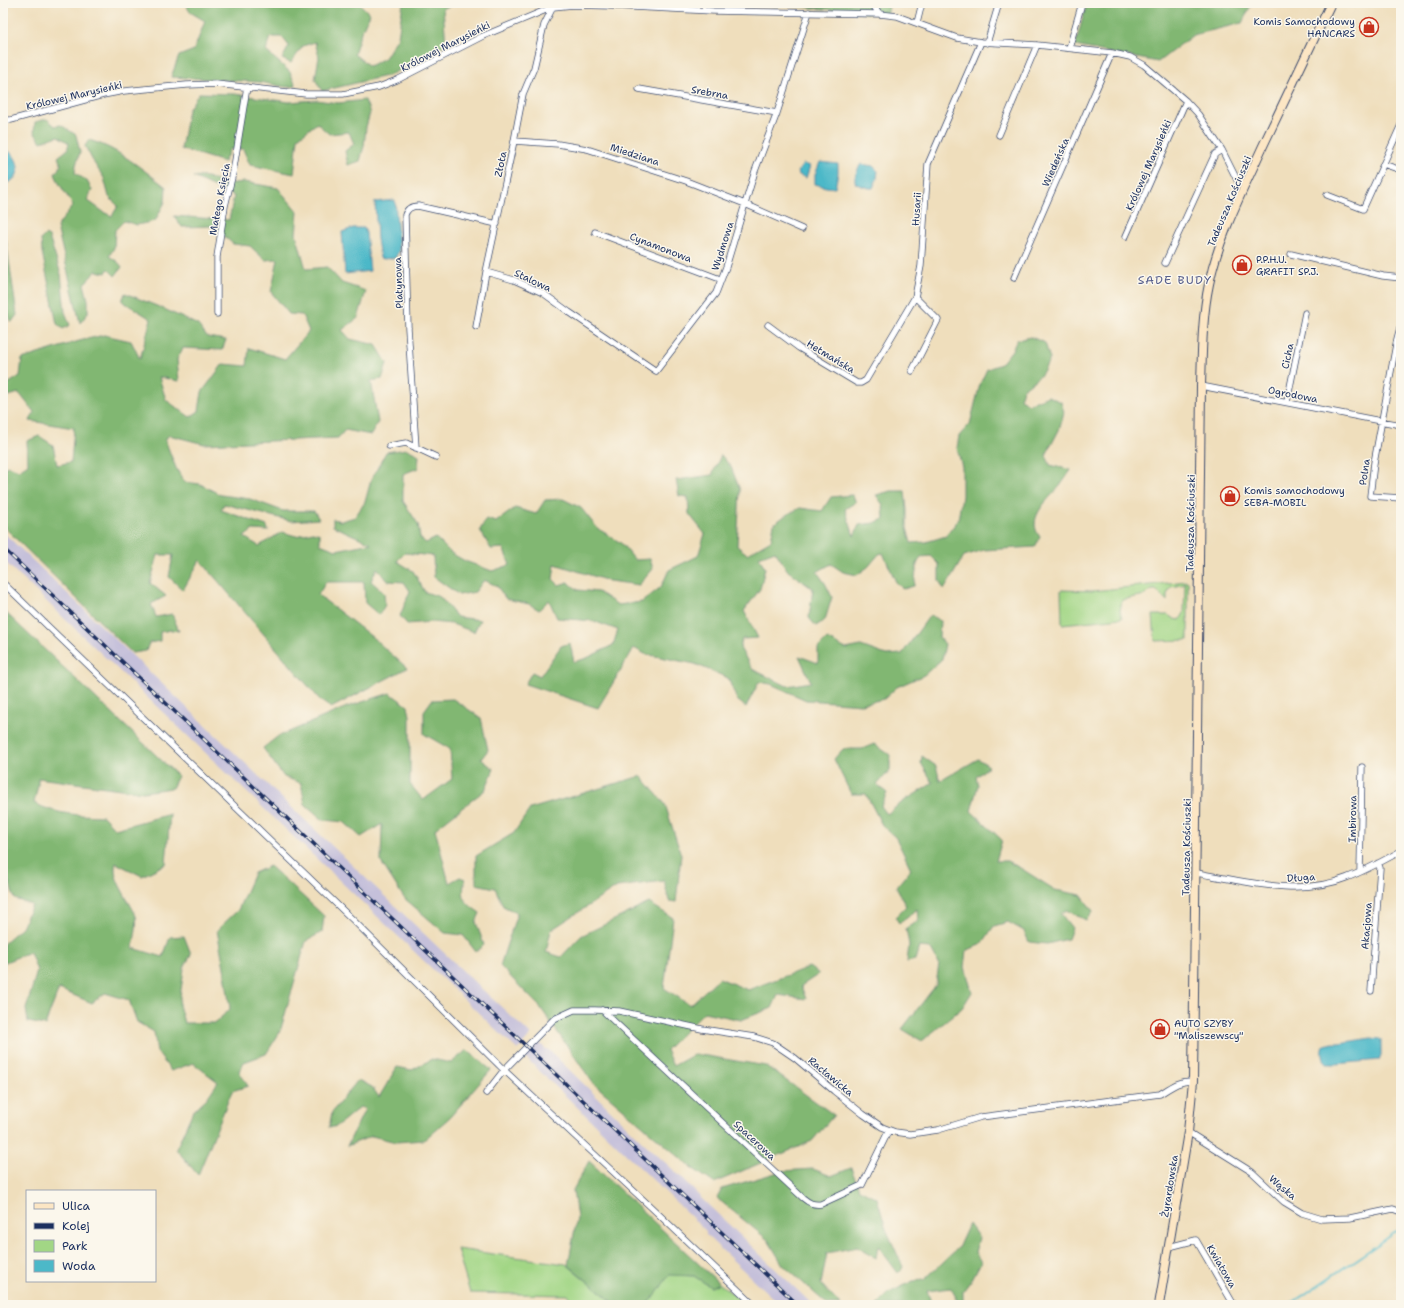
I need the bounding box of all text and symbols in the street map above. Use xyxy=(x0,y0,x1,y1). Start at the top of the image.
place label: Komis Samochodowy HANCARS xyxy=(1254,15,1355,40)
shop icon: Komis Samochodowy HANCARS xyxy=(1358,16,1380,38)
street label: Królowej Marysieńki xyxy=(398,18,492,75)
street label: Królowej Marysieńki xyxy=(25,78,124,113)
street label: Srebrna xyxy=(690,83,730,102)
street label: Królowej Marysieńki xyxy=(1122,117,1174,213)
street label: Wiedeńska xyxy=(1039,135,1072,189)
street label: Miedziana xyxy=(609,140,662,169)
street label: Złota xyxy=(491,149,510,178)
street label: Tadeusza Kościuszki xyxy=(1204,154,1255,249)
street label: Małego Księcia xyxy=(206,161,233,236)
street label: Husarii xyxy=(909,192,924,226)
street label: Wydmowa xyxy=(708,219,737,272)
street label: Cynamonowa xyxy=(628,230,694,265)
place label: P.P.H.U. GRAFIT SP.J. xyxy=(1256,253,1319,278)
shop icon: P.P.H.U. GRAFIT SP.J. xyxy=(1231,254,1253,276)
street label: Platynowa xyxy=(391,256,406,309)
street label: Stalowa xyxy=(512,266,554,295)
district label: SADE BUDY xyxy=(1138,272,1212,288)
street label: Hetmańska xyxy=(804,337,858,376)
street label: Cicha xyxy=(1278,341,1297,370)
street label: Ogrodowa xyxy=(1267,383,1320,406)
street label: Polna xyxy=(1356,457,1373,486)
street label: Tadeusza Kościuszki xyxy=(1183,474,1198,572)
place label: Komis samochodowy SEBA-MOBIL xyxy=(1244,484,1345,509)
shop icon: Komis samochodowy SEBA-MOBIL xyxy=(1219,485,1241,507)
street label: Imbirowa xyxy=(1346,795,1359,843)
street label: Tadeusza Kościuszki xyxy=(1179,798,1194,896)
street label: Długa xyxy=(1287,870,1316,885)
street label: Akacjowa xyxy=(1358,901,1375,950)
place label: AUTO SZYBY "Maliszewscy" xyxy=(1174,1017,1244,1042)
shop icon: AUTO SZYBY "Maliszewscy" xyxy=(1149,1018,1171,1040)
street label: Racławicka xyxy=(805,1054,856,1100)
street label: Spacerowa xyxy=(731,1118,779,1164)
street label: Żyrardowska xyxy=(1158,1153,1181,1218)
street label: Wąska xyxy=(1266,1172,1300,1203)
legend xyxy=(26,1190,156,1282)
text: Ulica xyxy=(62,1198,91,1214)
text: Kolej xyxy=(62,1218,90,1234)
text: Park xyxy=(62,1238,88,1254)
street label: Kwiatowa xyxy=(1204,1242,1240,1291)
text: Woda xyxy=(62,1258,96,1274)

